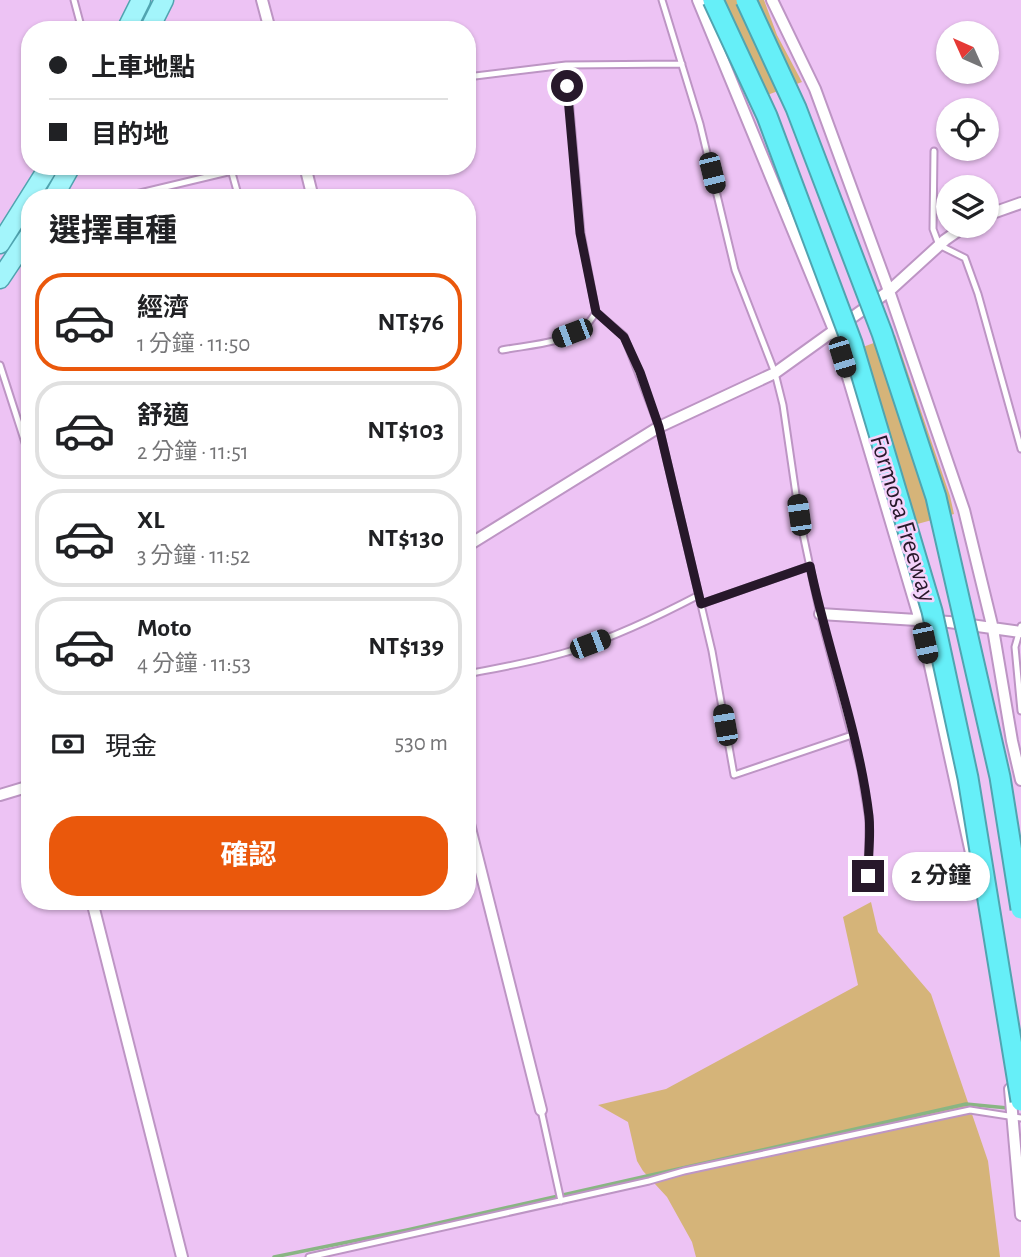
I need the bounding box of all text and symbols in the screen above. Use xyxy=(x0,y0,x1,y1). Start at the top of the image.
north arrow xyxy=(936,21,999,84)
map controls xyxy=(936,21,999,238)
text: 上車地點 xyxy=(91,55,195,81)
route start xyxy=(551,70,583,102)
button: locate xyxy=(936,98,999,161)
text: 目的地 xyxy=(91,122,169,148)
car xyxy=(697,150,728,196)
button: layers xyxy=(936,175,999,238)
text: 選擇車種 xyxy=(49,215,177,247)
icon: car xyxy=(53,291,116,354)
text: 經濟 xyxy=(137,295,189,321)
text: NT$76 xyxy=(378,309,444,335)
car xyxy=(549,316,596,350)
text: 1 分鐘 · 11:50 xyxy=(137,333,250,356)
car xyxy=(826,334,859,380)
icon: car xyxy=(53,399,116,462)
text: 舒適 xyxy=(137,403,189,429)
text: NT$103 xyxy=(367,417,444,443)
street label: Formosa Freeway xyxy=(865,432,941,605)
text: 2 分鐘 · 11:51 xyxy=(137,441,249,464)
car xyxy=(786,493,813,537)
icon: car xyxy=(53,507,116,570)
text: XL xyxy=(137,507,164,533)
text: NT$130 xyxy=(367,525,444,551)
text: 3 分鐘 · 11:52 xyxy=(137,545,250,568)
icon: car xyxy=(53,615,116,678)
text: Moto xyxy=(137,615,192,641)
car xyxy=(911,620,940,666)
car xyxy=(567,627,614,661)
text: NT$139 xyxy=(368,633,444,659)
text: 4 分鐘 · 11:53 xyxy=(137,653,251,676)
car xyxy=(712,702,739,748)
icon: cash xyxy=(49,725,87,763)
text: 530 m xyxy=(395,732,448,755)
text: 現金 xyxy=(105,734,157,760)
button: 確認 xyxy=(49,816,448,896)
callout: 2 分鐘 xyxy=(892,852,990,900)
route end xyxy=(852,860,884,892)
text: 2 分鐘 xyxy=(911,865,971,888)

